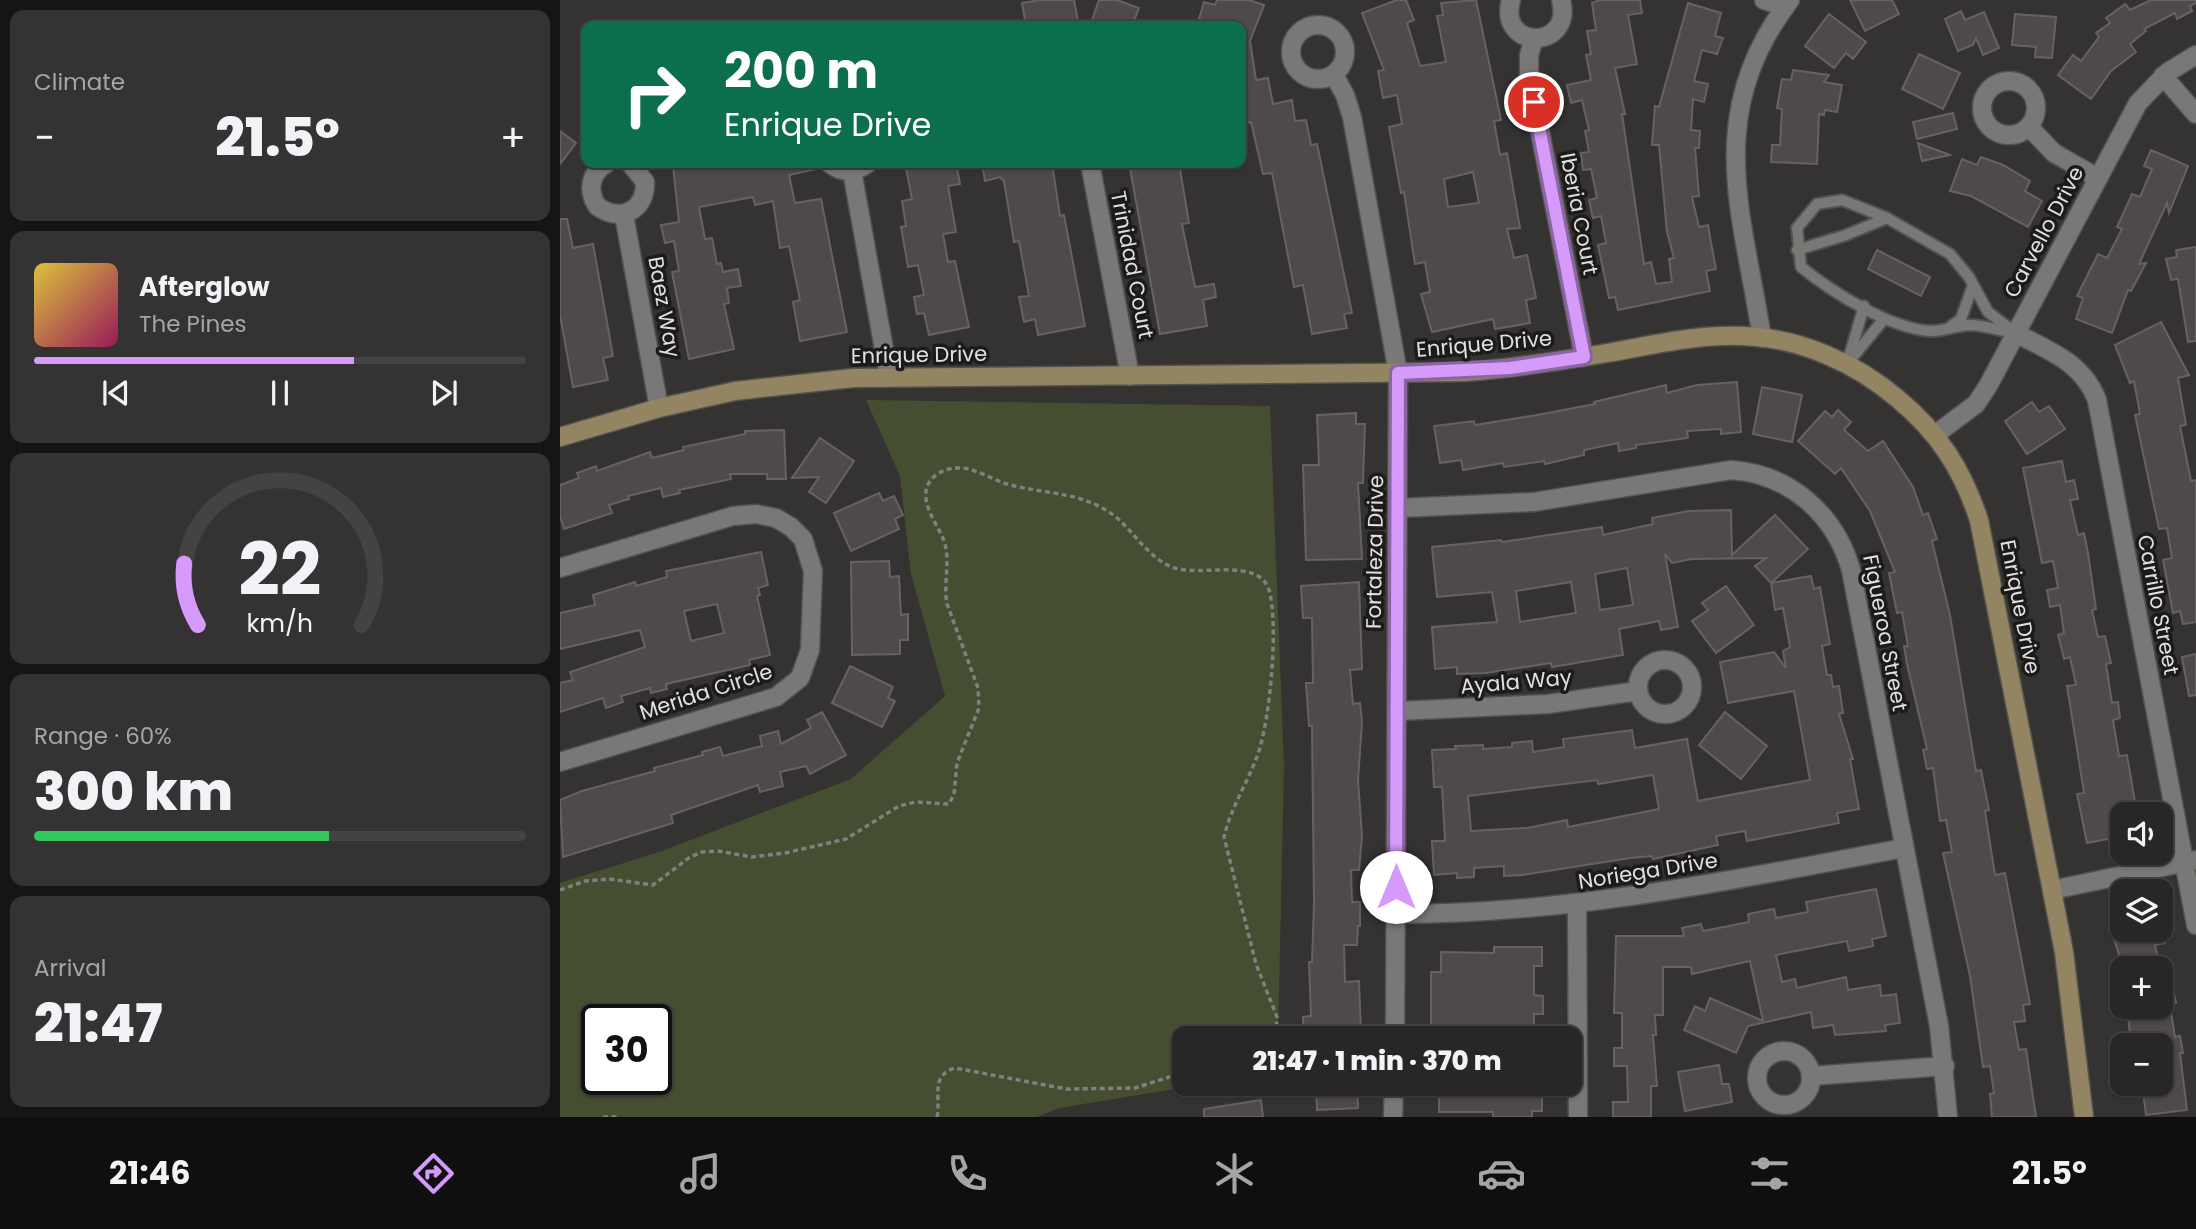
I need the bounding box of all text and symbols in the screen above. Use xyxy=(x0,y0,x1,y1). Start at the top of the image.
text: 200 m xyxy=(724,37,878,105)
icon: right xyxy=(609,49,700,140)
text: Climate xyxy=(34,66,125,98)
pin xyxy=(1504,72,1564,132)
icon: arrive xyxy=(1515,83,1553,121)
text: 21.5° xyxy=(215,101,340,174)
text: Enrique Drive xyxy=(724,102,931,147)
text: − xyxy=(34,111,55,164)
text: + xyxy=(500,111,526,164)
street label: Iberia Court xyxy=(1553,150,1606,277)
street label: Carvello Drive xyxy=(1997,161,2090,303)
street label: Trinidad Court xyxy=(1104,189,1161,341)
street label: Baez Way xyxy=(641,254,688,360)
text: Afterglow xyxy=(139,269,270,305)
text: The Pines xyxy=(139,308,247,340)
street label: Enrique Drive xyxy=(1415,323,1553,364)
street label: Enrique Drive xyxy=(851,339,987,370)
icon: previous xyxy=(97,374,135,412)
icon: pause xyxy=(261,374,299,412)
icon: next xyxy=(425,374,463,412)
street label: Fortaleza Drive xyxy=(1359,475,1390,629)
text: 22 xyxy=(238,519,322,620)
street label: Carrillo Street xyxy=(2131,532,2186,677)
street label: Enrique Drive xyxy=(1993,537,2048,676)
street label: Figueroa Street xyxy=(1856,552,1915,714)
text: km/h xyxy=(247,605,313,640)
street label: Merida Circle xyxy=(636,656,776,727)
street label: Ayala Way xyxy=(1459,662,1573,701)
text: Range · 60% xyxy=(34,720,172,752)
text: 300 km xyxy=(34,755,233,828)
map controls xyxy=(2110,802,2173,1096)
button: sound xyxy=(2110,802,2173,865)
street label: Noriega Drive xyxy=(1576,845,1720,896)
position arrow xyxy=(1359,850,1433,924)
button: layers xyxy=(2110,879,2173,942)
text: Arrival xyxy=(34,952,106,984)
button: + xyxy=(2110,956,2173,1019)
text: 21:47 xyxy=(34,987,163,1060)
speed limit sign: 30 xyxy=(581,1004,672,1095)
button: − xyxy=(2110,1033,2173,1096)
text: 21:47 · 1 min · 370 m xyxy=(1253,1043,1501,1079)
icon: directions xyxy=(409,1149,458,1198)
icon: music xyxy=(676,1149,725,1198)
icon: phone xyxy=(943,1149,992,1198)
icon: climate xyxy=(1210,1149,1259,1198)
icon: car xyxy=(1477,1149,1526,1198)
icon: filters xyxy=(1745,1149,1794,1198)
text: 21:46 xyxy=(109,1150,191,1195)
text: 21.5° xyxy=(2012,1150,2087,1195)

